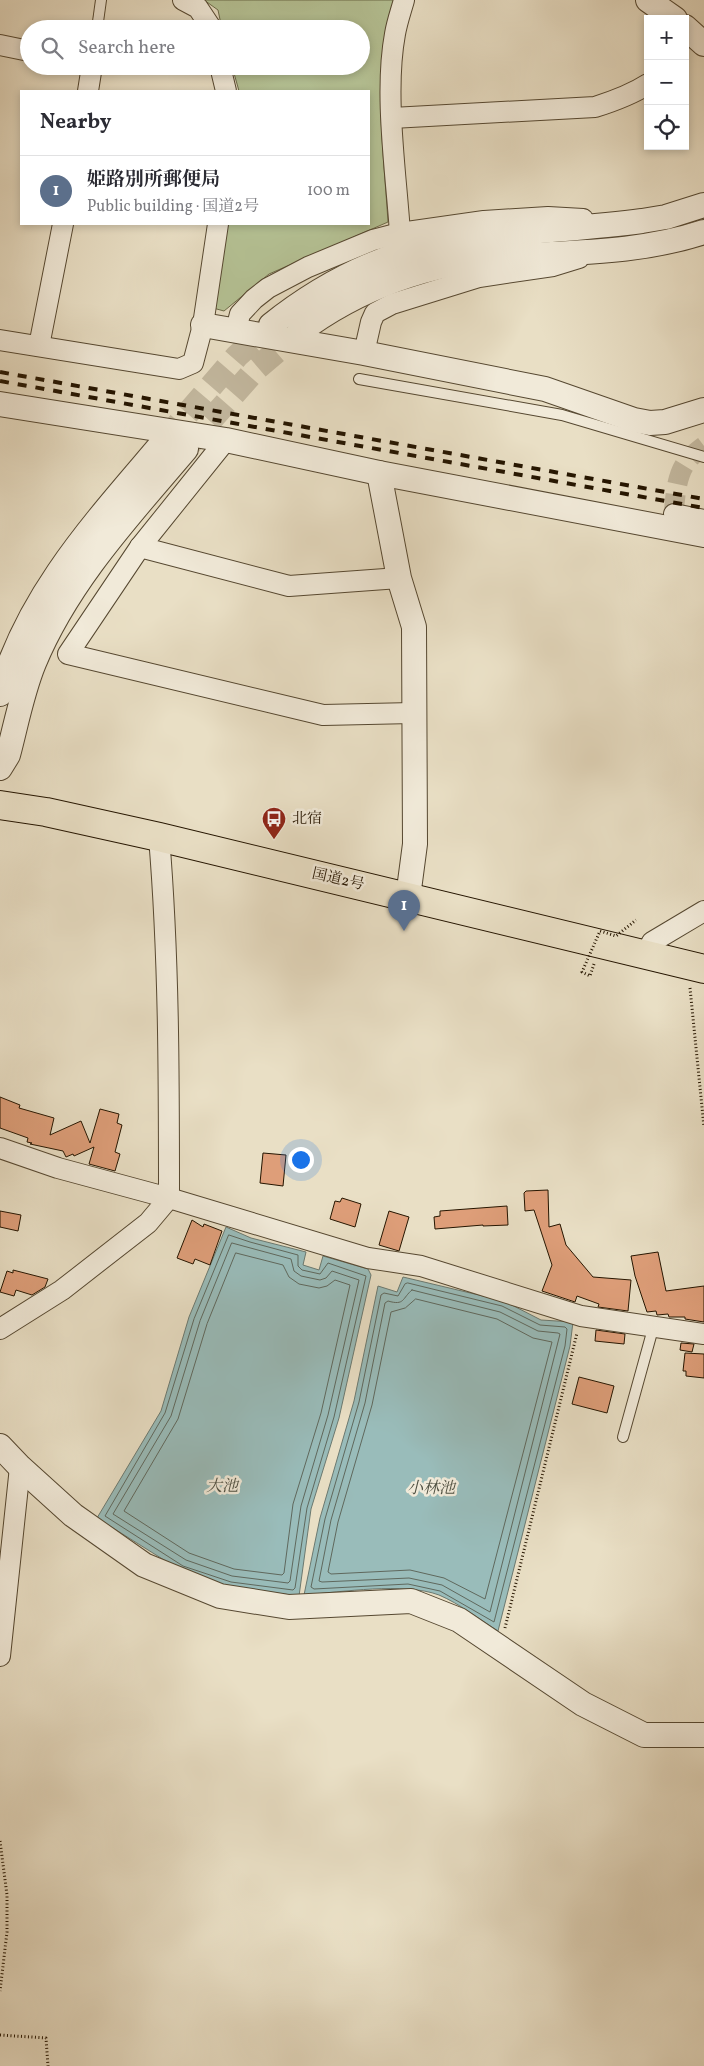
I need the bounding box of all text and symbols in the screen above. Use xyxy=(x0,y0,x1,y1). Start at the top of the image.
map controls xyxy=(644,15,689,150)
button: + xyxy=(644,15,689,60)
search box xyxy=(20,20,370,75)
icon: search xyxy=(38,34,66,62)
text: Search here xyxy=(78,35,175,61)
button: − xyxy=(644,60,689,105)
button: locate xyxy=(644,105,689,150)
text: Nearby xyxy=(40,108,111,137)
text: 姫路別所郵便局 xyxy=(87,167,220,193)
text: 1 xyxy=(53,180,59,202)
text: 100 m xyxy=(307,180,350,202)
text: Public building · 国道2号 xyxy=(87,196,259,218)
bus stop icon: 北宿 xyxy=(261,806,287,840)
place label: 北宿 xyxy=(292,809,322,830)
street label: 国道2号 xyxy=(310,864,366,896)
pin: 1 xyxy=(388,890,420,931)
your location xyxy=(288,1147,314,1173)
water label: 大池 xyxy=(206,1476,240,1498)
water label: 小林池 xyxy=(407,1478,457,1500)

